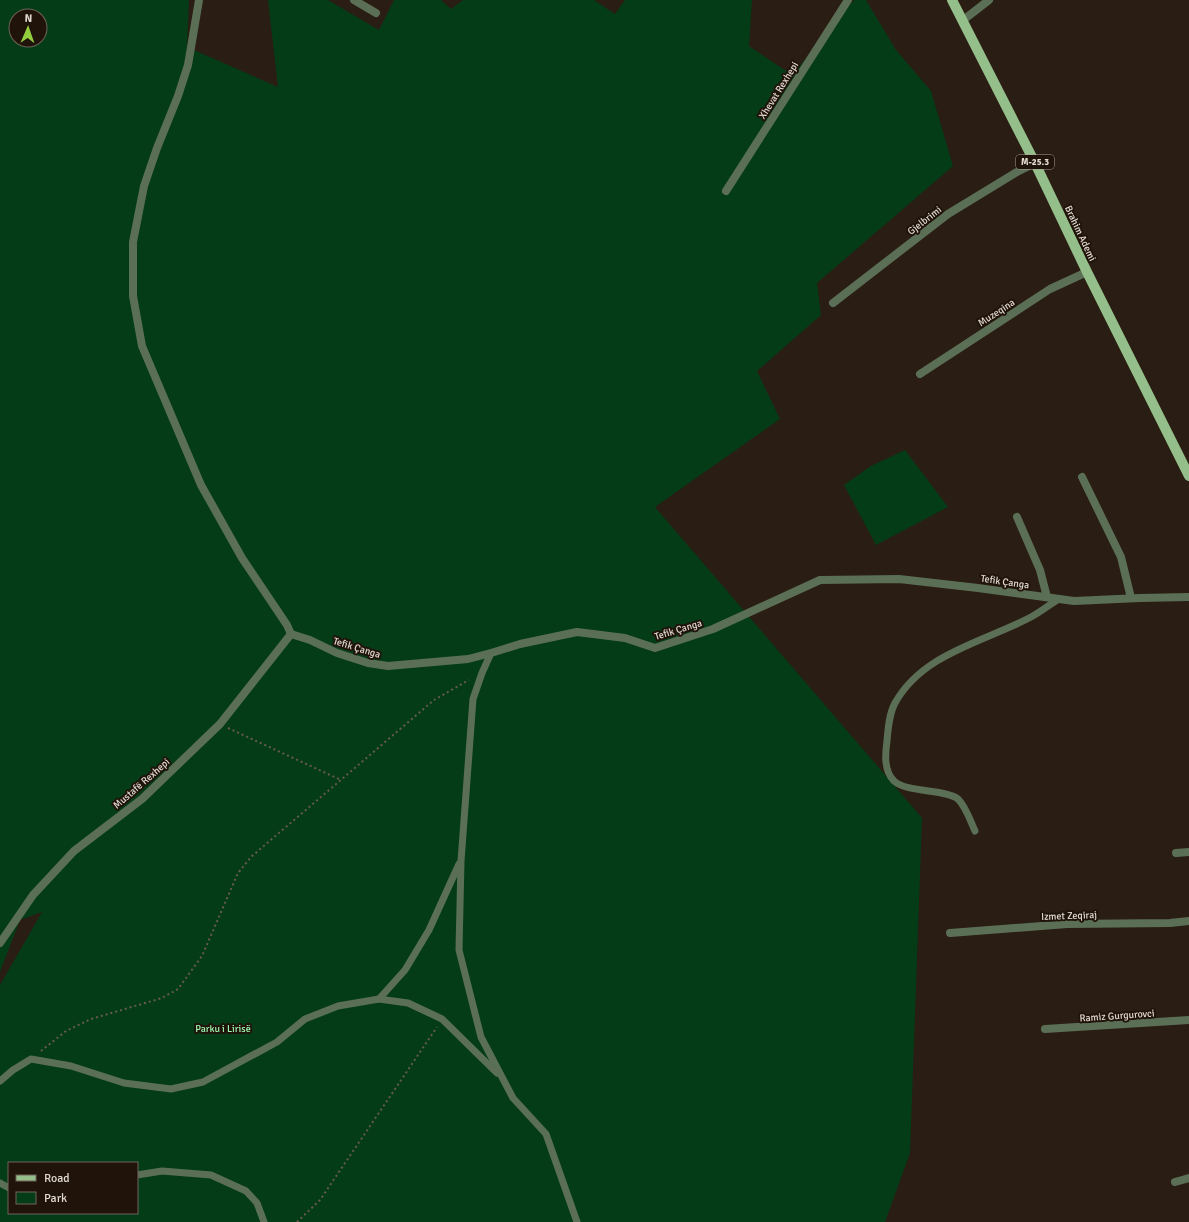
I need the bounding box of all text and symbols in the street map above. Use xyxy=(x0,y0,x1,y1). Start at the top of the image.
north arrow xyxy=(8,8,48,48)
text: N xyxy=(24,12,32,25)
street label: Xhevat Rexhepi xyxy=(756,60,801,121)
road number: M-25.3 xyxy=(1016,155,1054,169)
street label: Gjelbrimi xyxy=(905,204,944,238)
street label: Brahim Ademi xyxy=(1062,204,1098,263)
street label: Muzeqina xyxy=(976,297,1017,329)
street label: Tefik Çanga xyxy=(980,573,1030,591)
street label: Tefik Çanga xyxy=(653,617,703,643)
street label: Tefik Çanga xyxy=(332,635,382,661)
street label: Mustafë Rexhepi xyxy=(111,756,172,812)
street label: Izmet Zeqiraj xyxy=(1041,909,1097,923)
street label: Ramiz Gurgurovci xyxy=(1079,1007,1155,1025)
park label: Parku i Lirisë xyxy=(195,1023,251,1035)
legend xyxy=(8,1162,138,1214)
text: Road xyxy=(44,1171,70,1186)
text: Park xyxy=(44,1191,67,1206)

